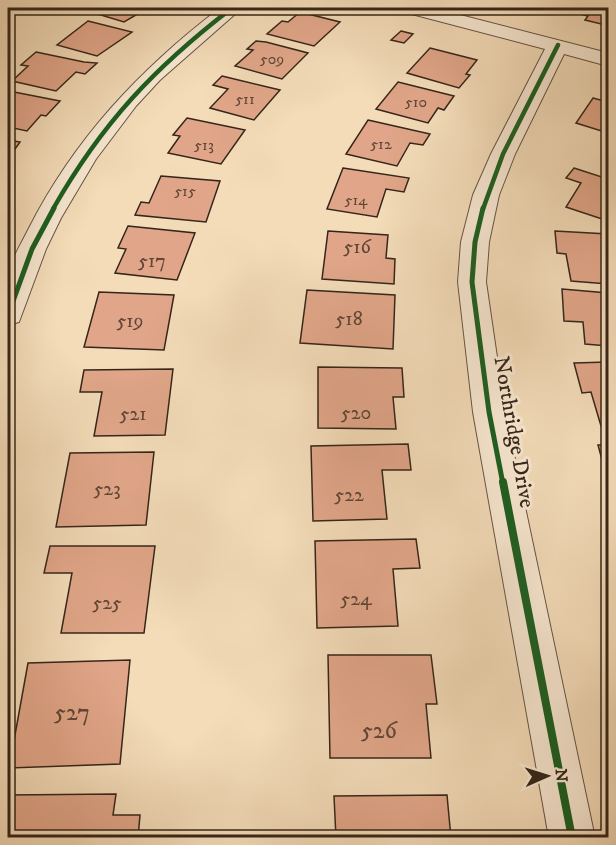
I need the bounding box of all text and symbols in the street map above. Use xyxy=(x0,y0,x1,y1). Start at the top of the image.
house number: 509 xyxy=(260,49,284,69)
house number: 511 xyxy=(235,89,255,109)
house number: 510 xyxy=(405,92,427,112)
house number: 512 xyxy=(370,134,392,154)
house number: 513 xyxy=(194,135,214,155)
house number: 515 xyxy=(174,181,196,201)
house number: 514 xyxy=(344,190,368,210)
house number: 516 xyxy=(343,235,371,260)
house number: 517 xyxy=(138,249,166,274)
house number: 518 xyxy=(335,307,363,332)
house number: 519 xyxy=(116,309,144,334)
street label: Northridge Drive xyxy=(487,354,541,510)
house number: 520 xyxy=(341,401,371,426)
house number: 521 xyxy=(119,402,147,427)
house number: 523 xyxy=(93,477,121,502)
house number: 522 xyxy=(334,483,364,508)
house number: 524 xyxy=(340,587,372,612)
house number: 525 xyxy=(92,591,122,616)
house number: 527 xyxy=(54,698,90,728)
house number: 526 xyxy=(361,716,399,746)
north arrow xyxy=(517,746,577,806)
text: N xyxy=(551,768,571,782)

